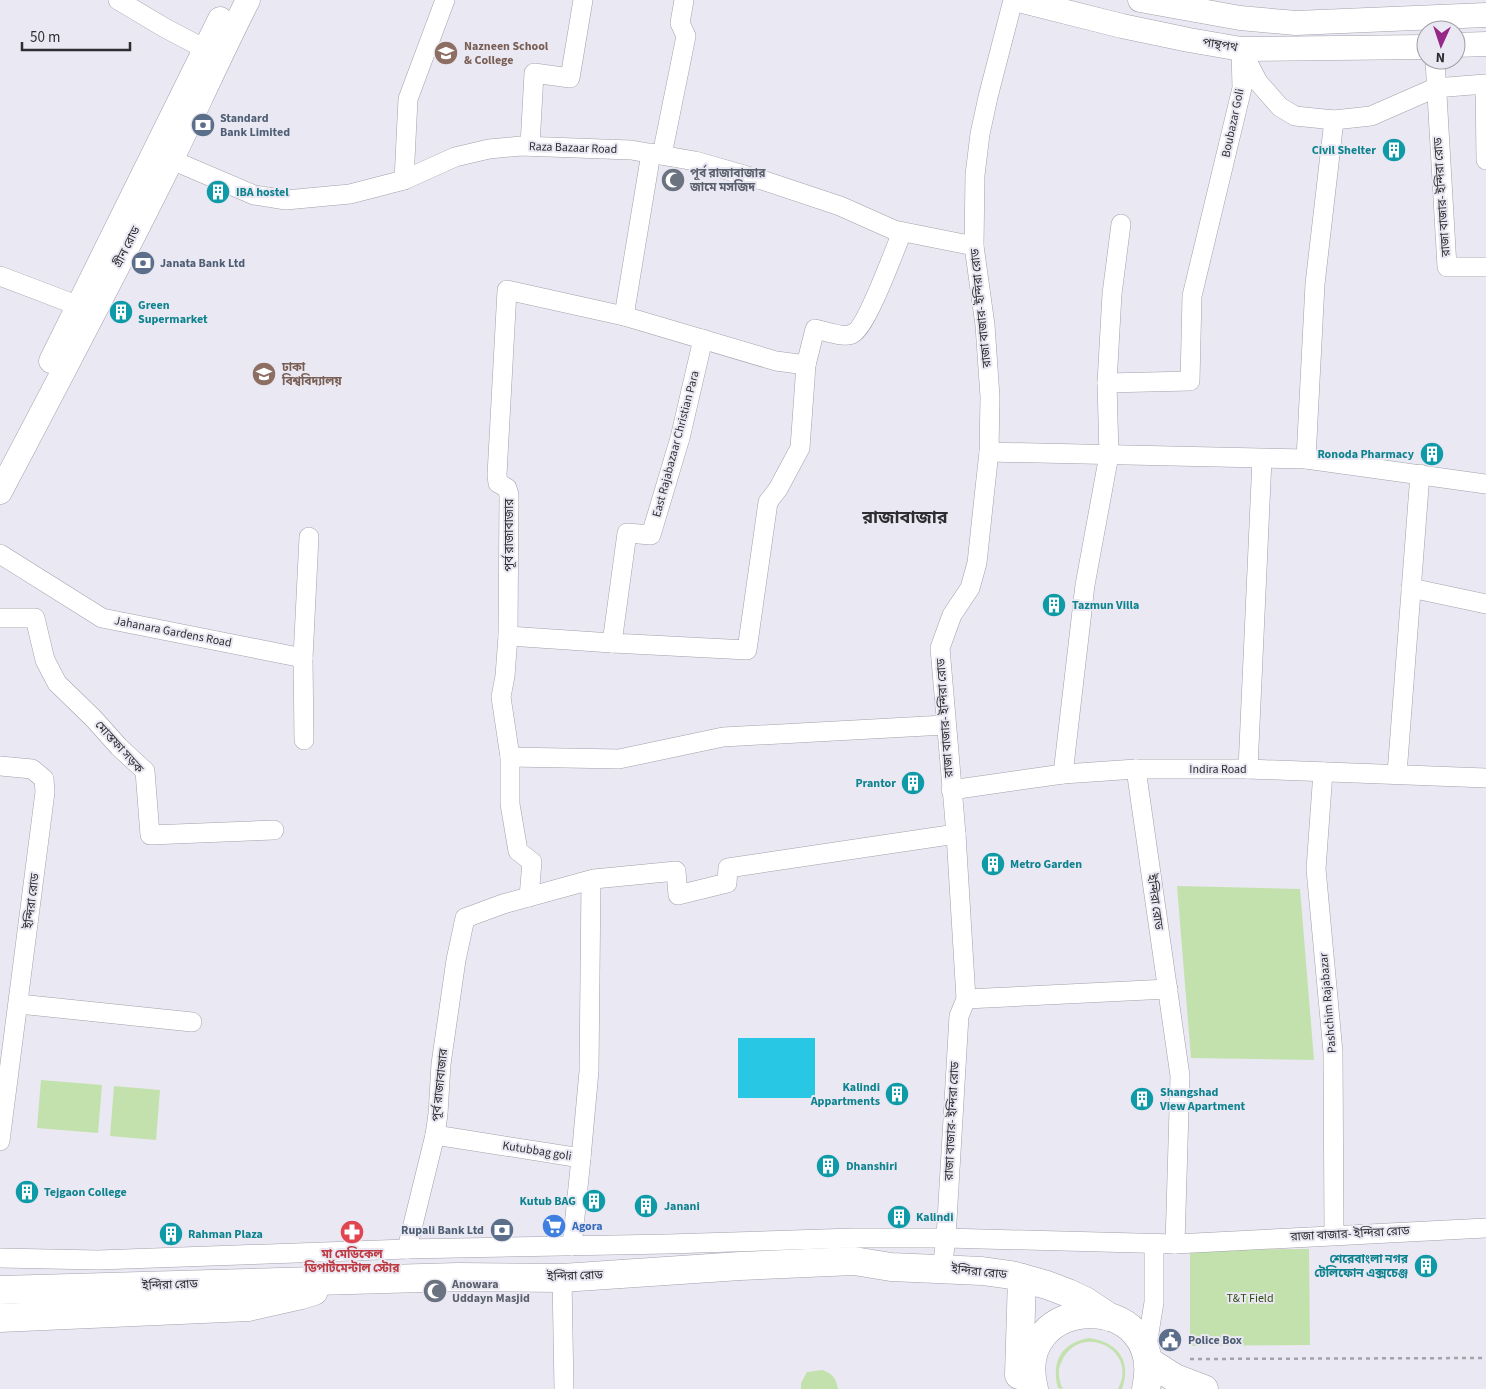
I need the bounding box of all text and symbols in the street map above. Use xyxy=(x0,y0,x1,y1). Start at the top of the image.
scale bar xyxy=(22,20,130,52)
north arrow xyxy=(1416,20,1466,70)
text: 50 m xyxy=(30,27,60,48)
street label: পান্থপথ xyxy=(1201,34,1239,56)
place label: Nazneen School & College xyxy=(464,38,549,69)
school or university icon: Nazneen School & College xyxy=(433,40,459,66)
text: N xyxy=(1435,47,1446,67)
street label: Boubazar Goli xyxy=(1217,87,1249,159)
place label: Standard Bank Limited xyxy=(220,110,290,141)
bank icon: Standard Bank Limited xyxy=(190,112,216,138)
street label: রাজা বাজার- ইন্দিরা রোড xyxy=(1429,136,1455,258)
building icon: Civil Shelter xyxy=(1381,137,1407,163)
street label: Raza Bazaar Road xyxy=(528,138,618,158)
place label: Civil Shelter xyxy=(1312,142,1376,159)
place label: পূর্ব রাজাবাজার জামে মসজিদ xyxy=(689,164,766,196)
mosque icon: পূর্ব রাজাবাজার জামে মসজিদ xyxy=(660,167,686,193)
building icon: IBA hostel xyxy=(205,179,231,205)
place label: IBA hostel xyxy=(236,184,289,201)
street label: গ্রীন রোড xyxy=(109,223,145,271)
street label: রাজা বাজার- ইন্দিরা রোড xyxy=(966,247,996,369)
bank icon: Janata Bank Ltd xyxy=(130,250,156,276)
place label: Janata Bank Ltd xyxy=(160,255,245,272)
place label: Green Supermarket xyxy=(138,297,208,328)
building icon: Green Supermarket xyxy=(108,299,134,325)
place label: ঢাকা বিশ্ববিদ্যালয় xyxy=(281,359,342,390)
school or university icon: ঢাকা বিশ্ববিদ্যালয় xyxy=(251,361,277,387)
street label: East Rajabazaar Christian Para xyxy=(648,369,704,519)
building icon: Ronoda Pharmacy xyxy=(1419,441,1445,467)
place label: Ronoda Pharmacy xyxy=(1317,446,1415,463)
street label: পূর্ব রাজাবাজার xyxy=(501,498,518,572)
district label: রাজাবাজার xyxy=(861,505,949,530)
building icon: Tazmun Villa xyxy=(1041,592,1067,618)
place label: Tazmun Villa xyxy=(1072,597,1139,614)
street label: Jahanara Gardens Road xyxy=(113,612,233,652)
street label: রাজা বাজার- ইন্দিরা রোড xyxy=(932,657,958,779)
street label: মোস্তফা সড়ক xyxy=(91,717,147,777)
street label: Indira Road xyxy=(1189,761,1247,778)
building icon: Prantor xyxy=(900,770,926,796)
place label: Prantor xyxy=(855,775,896,792)
building icon: Metro Garden xyxy=(980,851,1006,877)
place label: Metro Garden xyxy=(1010,856,1082,873)
street label: ইন্দিরা রোড xyxy=(20,872,44,931)
street label: ইন্দিরা রোড xyxy=(1143,872,1167,931)
street label: Pashchim Rajabazar xyxy=(1315,951,1341,1054)
street label: পূর্ব রাজাবাজার xyxy=(428,1047,452,1122)
street label: রাজা বাজার- ইন্দিরা রোড xyxy=(940,1061,964,1182)
place label: Kalindi Appartments xyxy=(810,1079,880,1110)
building icon: Kalindi Appartments xyxy=(884,1081,910,1107)
place label: Shangshad View Apartment xyxy=(1159,1084,1246,1115)
building icon: Shangshad View Apartment xyxy=(1129,1086,1155,1112)
street label: Kutubbag goli xyxy=(501,1137,573,1165)
building icon: Dhanshiri xyxy=(815,1153,841,1179)
place label: Dhanshiri xyxy=(846,1158,897,1175)
building icon: Tejgaon College xyxy=(14,1179,40,1205)
place label: Tejgaon College xyxy=(44,1184,127,1201)
building icon: Kutub BAG xyxy=(581,1188,607,1214)
place label: Kutub BAG xyxy=(520,1193,576,1210)
building icon: Janani xyxy=(633,1193,659,1219)
place label: Janani xyxy=(664,1198,700,1215)
building icon: Kalindi xyxy=(886,1204,912,1230)
place label: Kalindi xyxy=(916,1209,954,1226)
supermarket icon: Agora xyxy=(541,1213,567,1239)
bank icon: Rupali Bank Ltd xyxy=(489,1217,515,1243)
place label: Agora xyxy=(571,1218,603,1235)
pharmacy icon: মা মেডিকেল ডিপার্টমেন্টাল স্টোর xyxy=(339,1219,365,1245)
building icon: Rahman Plaza xyxy=(158,1221,184,1247)
place label: Rupali Bank Ltd xyxy=(401,1222,484,1239)
street label: রাজা বাজার- ইন্দিরা রোড xyxy=(1289,1222,1410,1246)
place label: Rahman Plaza xyxy=(188,1226,263,1243)
place label: মা মেডিকেল ডিপার্টমেন্টাল স্টোর xyxy=(304,1246,400,1277)
place label: শেরেবাংলা নগর টেলিফোন এক্সচেঞ্জ xyxy=(1314,1251,1409,1282)
building icon: শেরেবাংলা নগর টেলিফোন এক্সচেঞ্জ xyxy=(1413,1253,1439,1279)
street label: ইন্দিরা রোড xyxy=(949,1261,1008,1283)
street label: ইন্দিরা রোড xyxy=(546,1267,604,1286)
street label: ইন্দিরা রোড xyxy=(141,1276,199,1295)
place label: Anowara Uddayn Masjid xyxy=(451,1276,530,1307)
mosque icon: Anowara Uddayn Masjid xyxy=(422,1278,448,1304)
park label: T&T Field xyxy=(1226,1290,1274,1307)
public building icon: Police Box xyxy=(1157,1327,1183,1353)
place label: Police Box xyxy=(1188,1332,1242,1349)

